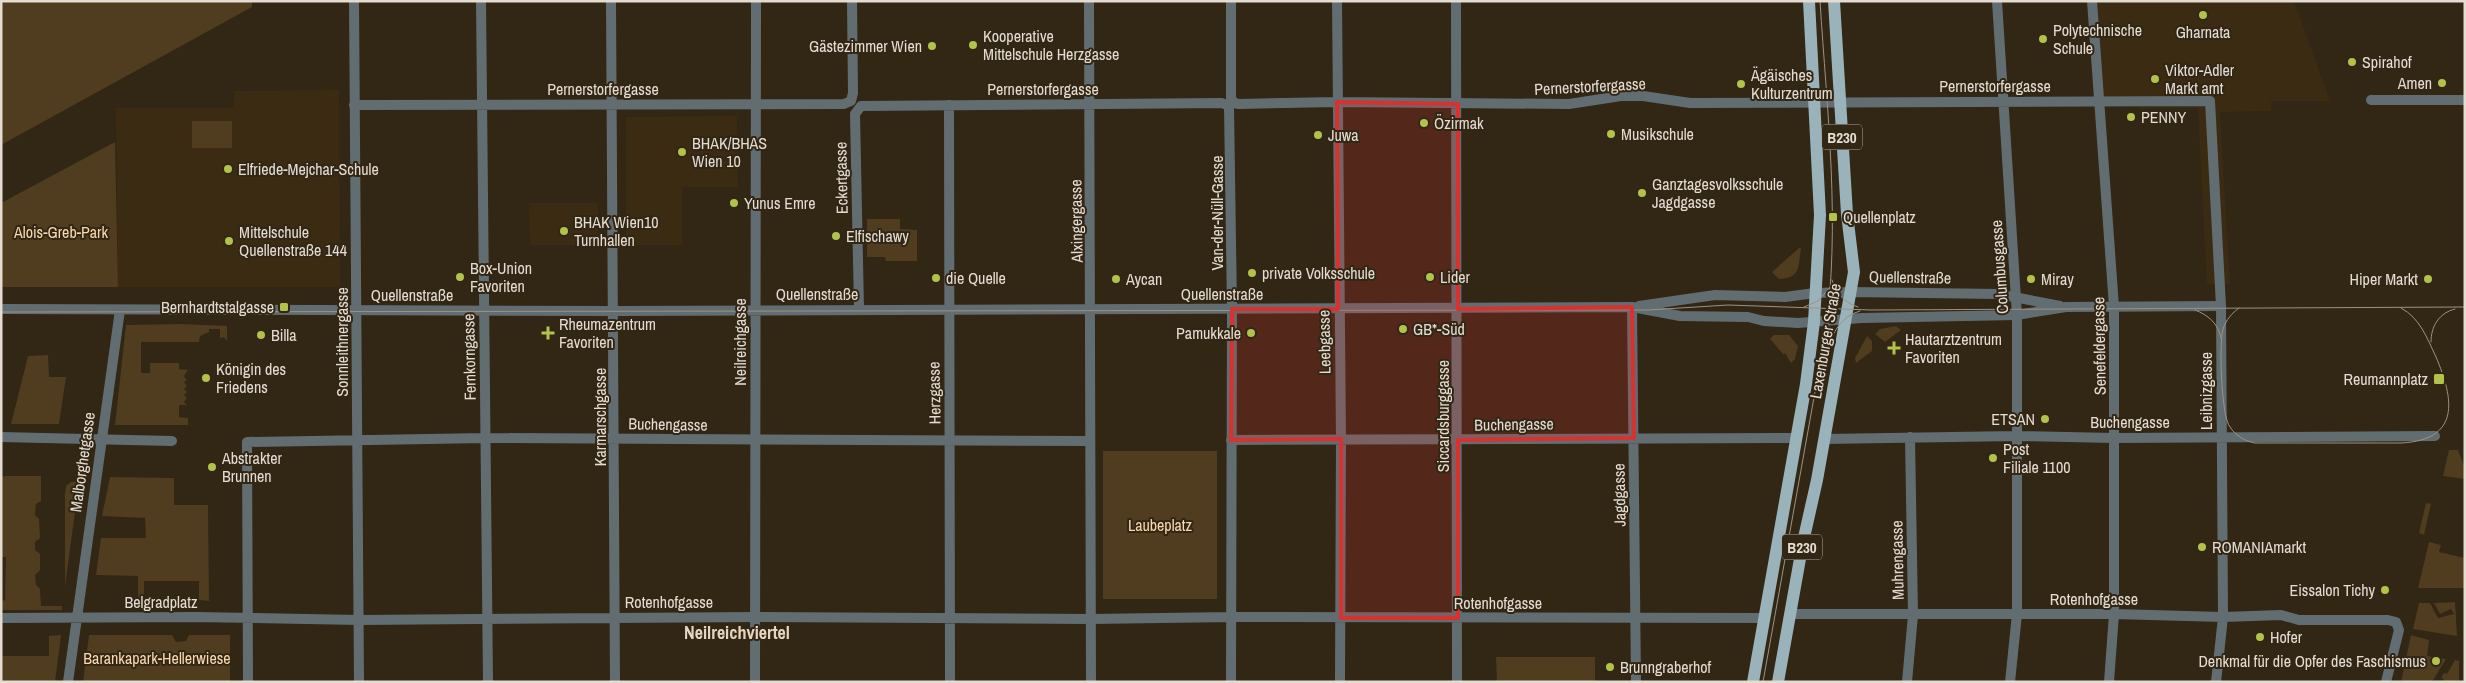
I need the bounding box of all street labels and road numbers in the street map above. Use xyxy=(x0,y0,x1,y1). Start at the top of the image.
street label: Pernerstorfergasse xyxy=(1534,72,1646,100)
street label: Pernerstorfergasse xyxy=(1939,75,2051,97)
street label: Pernerstorfergasse xyxy=(547,78,659,100)
street label: Pernerstorfergasse xyxy=(987,78,1099,100)
road number: B230 xyxy=(1822,124,1862,150)
street label: Eckertgasse xyxy=(829,142,853,214)
street label: Van-der-Nüll-Gasse xyxy=(1206,156,1228,270)
street label: Alxingergasse xyxy=(1064,179,1088,264)
street label: Columbusgasse xyxy=(1985,219,2013,315)
street label: Quellenstraße xyxy=(1869,265,1951,289)
street label: Laxenburger Straße xyxy=(1804,282,1846,400)
street label: Quellenstraße xyxy=(776,283,858,305)
street label: Quellenstraße xyxy=(1181,283,1263,305)
street label: Quellenstraße xyxy=(371,284,453,306)
street label: Sonnleithnergasse xyxy=(331,287,353,397)
street label: Senefeldergasse xyxy=(2087,297,2111,395)
street label: Neilreichgasse xyxy=(729,298,751,386)
street label: Leebgasse xyxy=(1312,310,1336,374)
street label: Fernkorngasse xyxy=(457,313,481,401)
street label: Leibnizgasse xyxy=(2195,352,2217,430)
street label: Siccardsburggasse xyxy=(1432,360,1454,472)
street label: Herzgasse xyxy=(922,361,946,425)
street label: Karmarschgasse xyxy=(589,368,611,466)
street label: Malborghetgasse xyxy=(64,411,100,513)
street label: Buchengasse xyxy=(2090,411,2170,433)
street label: Buchengasse xyxy=(628,412,708,436)
street label: Buchengasse xyxy=(1474,412,1554,436)
street label: Jagdgasse xyxy=(1607,463,1631,527)
street label: Muhrengasse xyxy=(1885,520,1909,600)
road number: B230 xyxy=(1782,534,1822,560)
street label: Rotenhofgasse xyxy=(2050,588,2138,610)
street label: Belgradplatz xyxy=(125,591,198,613)
street label: Rotenhofgasse xyxy=(625,591,713,613)
street label: Rotenhofgasse xyxy=(1454,592,1542,614)

